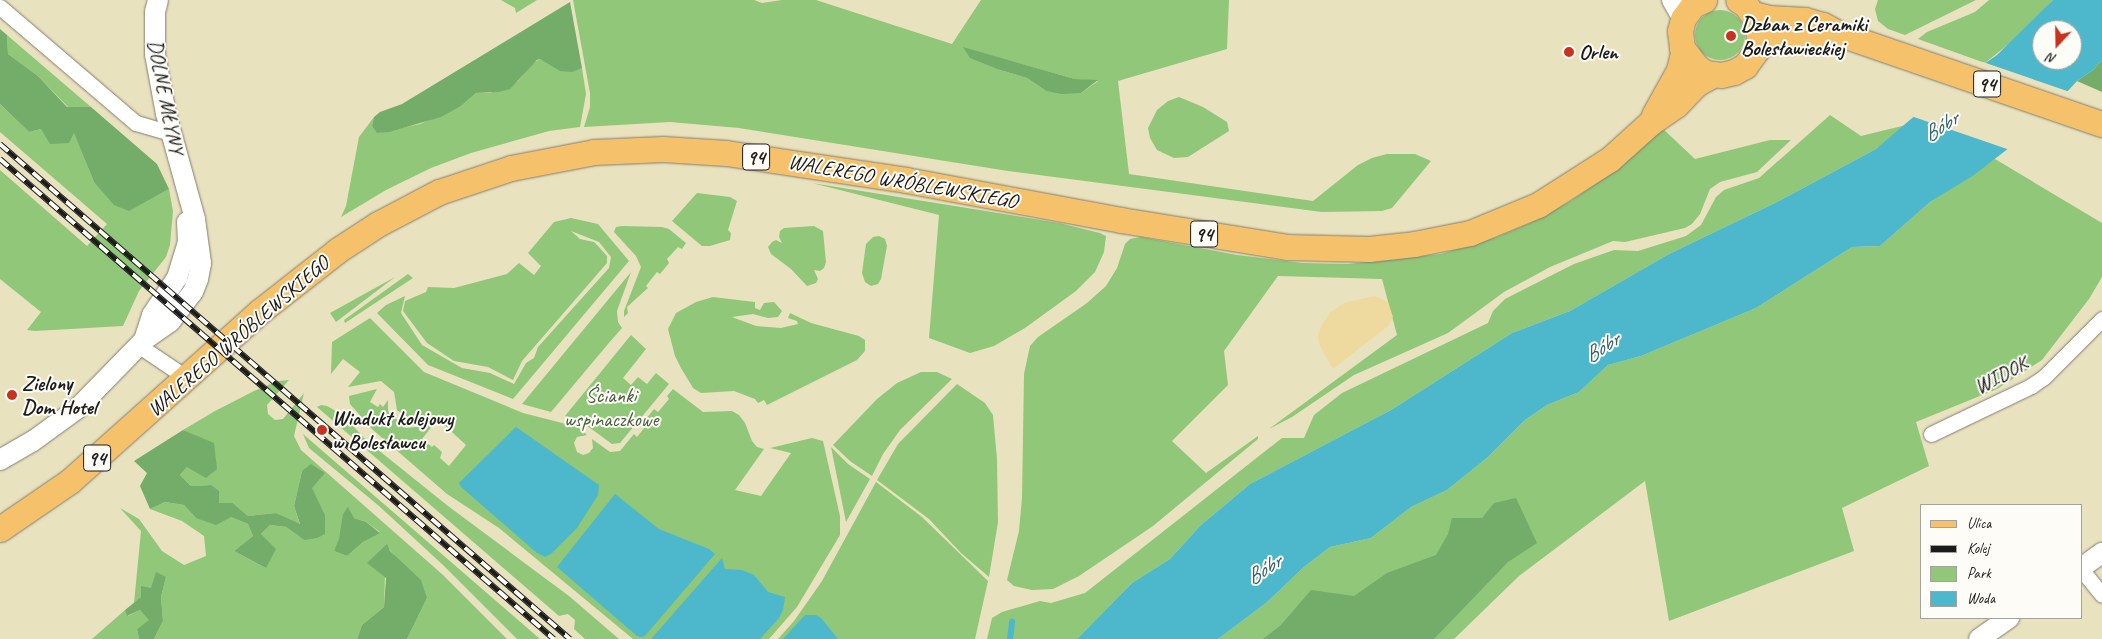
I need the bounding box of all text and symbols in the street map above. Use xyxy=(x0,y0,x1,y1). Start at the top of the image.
place label: Dzban z Ceramiki Bolesławieckiej xyxy=(1741,11,1868,61)
north arrow xyxy=(2032,20,2082,70)
marker: Dzban z Ceramiki Bolesławieckiej xyxy=(1725,30,1737,42)
street label: DOLNE MŁYNY xyxy=(143,38,189,156)
place label: Orlen xyxy=(1579,39,1618,65)
marker: Orlen xyxy=(1563,46,1575,58)
text: N xyxy=(2045,49,2059,68)
road number: 94 xyxy=(1972,66,2002,102)
water label: Bóbr xyxy=(1918,106,1964,148)
road number: 94 xyxy=(741,140,771,174)
street label: WALEREGO WRÓBLEWSKIEGO xyxy=(787,148,1019,214)
road number: 94 xyxy=(1189,216,1219,252)
street label: WALEREGO WRÓBLEWSKIEGO xyxy=(142,250,334,422)
water label: Bóbr xyxy=(1579,327,1625,369)
street label: WIDOK xyxy=(1970,351,2032,399)
place label: Zielony Dom Hotel xyxy=(22,370,97,420)
park label: Ścianki wspinaczkowe xyxy=(564,382,658,432)
marker: Zielony Dom Hotel xyxy=(6,389,18,401)
place label: Wiadukt kolejowy w Bolesławcu xyxy=(332,405,453,455)
marker: Wiadukt kolejowy w Bolesławcu xyxy=(316,424,328,436)
road number: 94 xyxy=(82,440,112,476)
legend xyxy=(1920,504,2082,619)
text: Ulica xyxy=(1967,514,1991,533)
text: Kolej xyxy=(1967,539,1990,558)
water label: Bóbr xyxy=(1241,549,1287,591)
text: Park xyxy=(1967,564,1991,583)
text: Woda xyxy=(1967,589,1995,608)

